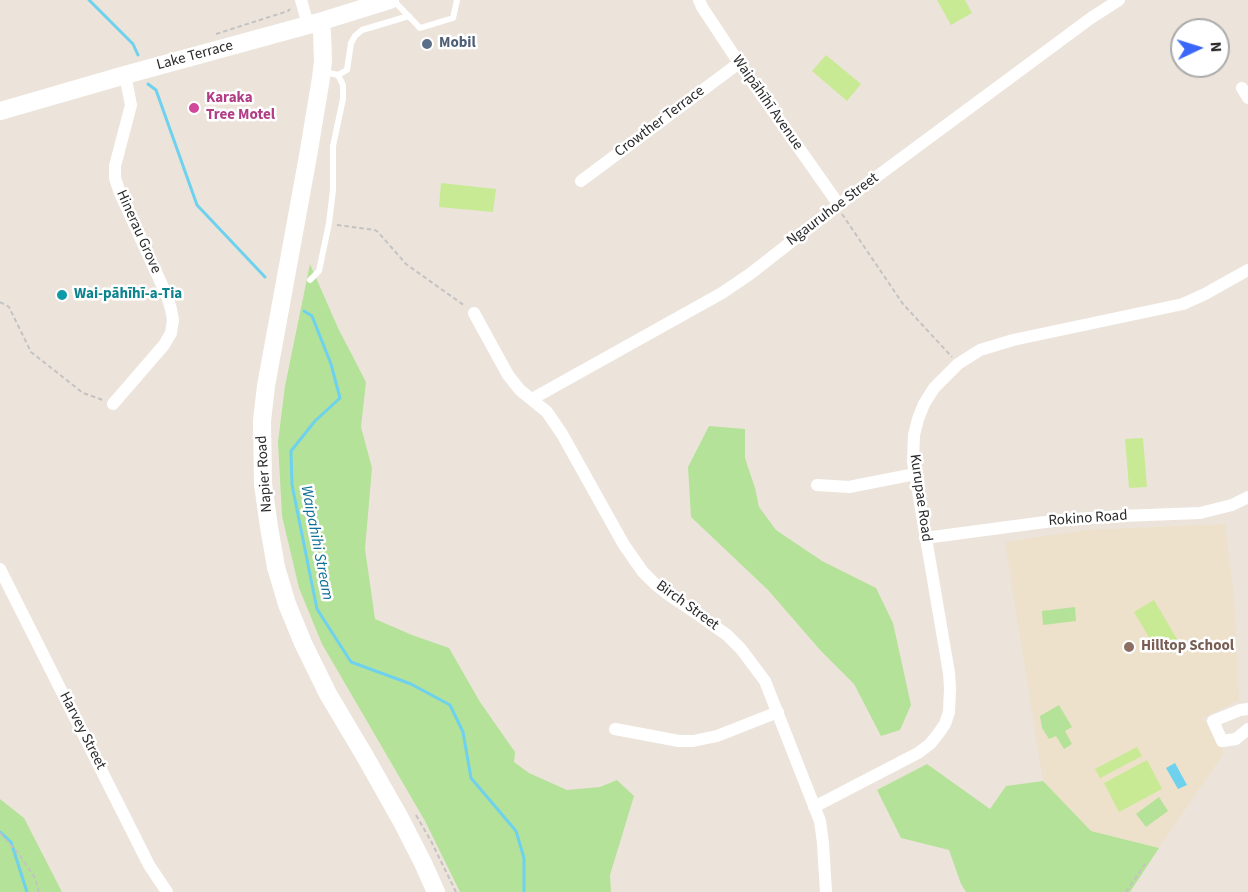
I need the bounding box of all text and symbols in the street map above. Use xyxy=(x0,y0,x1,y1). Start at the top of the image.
north arrow xyxy=(1170,18,1230,78)
place label: Mobil xyxy=(439,35,476,53)
street label: Lake Terrace xyxy=(155,37,235,75)
marker: Mobil xyxy=(420,37,434,51)
text: N xyxy=(1205,41,1227,53)
street label: Waipāhīhī Avenue xyxy=(728,52,806,154)
street label: Crowther Terrace xyxy=(612,82,708,162)
place label: Karaka Tree Motel xyxy=(206,90,275,125)
marker: Karaka Tree Motel xyxy=(187,101,201,115)
street label: Ngauruhoe Street xyxy=(783,170,883,250)
street label: Hinerau Grove xyxy=(112,187,164,277)
place label: Wai-pāhīhī-a-Tia xyxy=(74,286,182,304)
marker: Wai-pāhīhī-a-Tia xyxy=(55,288,69,302)
street label: Napier Road xyxy=(253,435,277,513)
street label: Kurupae Road xyxy=(905,453,935,543)
water label: Waipahihi Stream xyxy=(295,484,337,602)
street label: Rokino Road xyxy=(1048,507,1128,531)
street label: Birch Street xyxy=(652,577,722,635)
place label: Hilltop School xyxy=(1141,638,1234,656)
marker: Hilltop School xyxy=(1122,640,1136,654)
street label: Harvey Street xyxy=(55,689,109,773)

